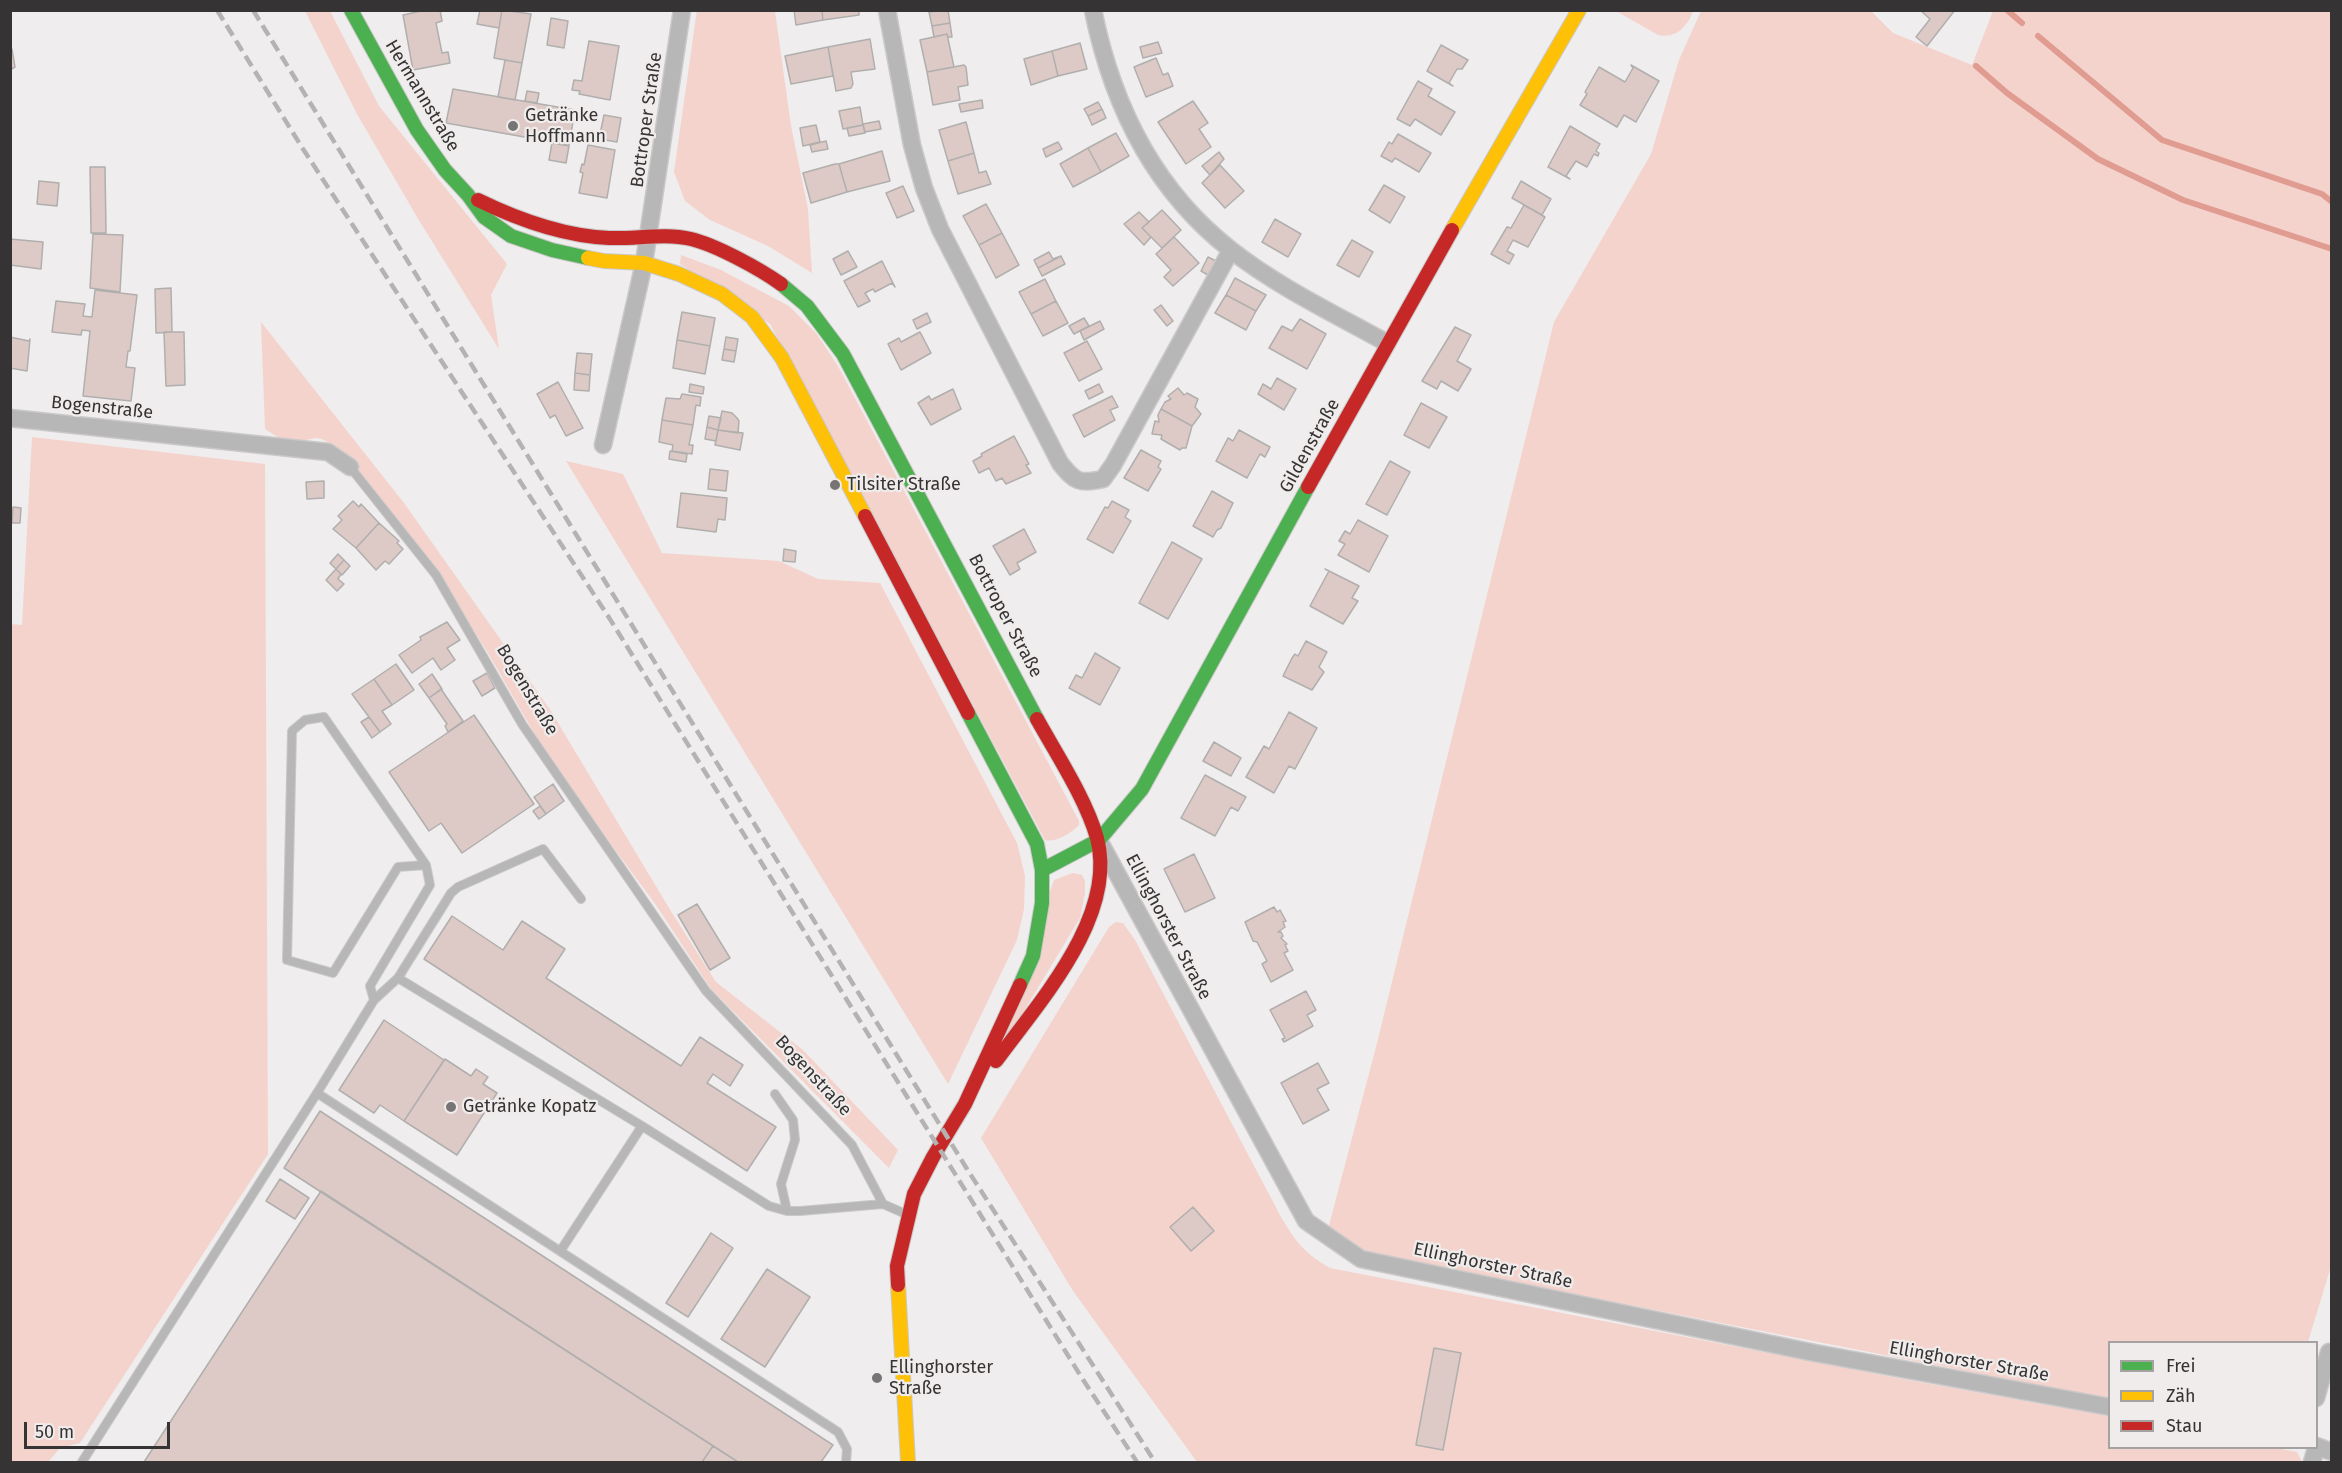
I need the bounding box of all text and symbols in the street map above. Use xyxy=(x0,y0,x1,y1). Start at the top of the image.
street label: Hermannstraße xyxy=(380,36,464,156)
street label: Bottroper Straße xyxy=(627,51,667,189)
place label: Getränke Hoffmann xyxy=(525,105,606,148)
marker: Getränke Hoffmann xyxy=(506,119,520,133)
street label: Bogenstraße xyxy=(50,392,154,424)
street label: Gildenstraße xyxy=(1275,395,1345,497)
place label: Tilsiter Straße xyxy=(847,474,961,496)
marker: Tilsiter Straße xyxy=(828,478,842,492)
street label: Bottroper Straße xyxy=(963,551,1047,681)
street label: Bogenstraße xyxy=(491,641,563,739)
street label: Ellinghorster Straße xyxy=(1120,850,1216,1004)
street label: Bogenstraße xyxy=(770,1031,856,1121)
place label: Getränke Kopatz xyxy=(463,1096,596,1118)
marker: Getränke Kopatz xyxy=(444,1100,458,1114)
street label: Ellinghorster Straße xyxy=(1412,1239,1574,1293)
street label: Ellinghorster Straße xyxy=(1887,1337,2051,1387)
legend xyxy=(2108,1341,2318,1449)
text: Frei xyxy=(2166,1355,2196,1377)
place label: Ellinghorster Straße xyxy=(889,1357,993,1400)
marker: Ellinghorster Straße xyxy=(870,1371,884,1385)
text: Zäh xyxy=(2166,1385,2195,1407)
scale bar xyxy=(27,1410,172,1448)
text: Stau xyxy=(2166,1415,2202,1437)
text: 50 m xyxy=(35,1421,74,1443)

